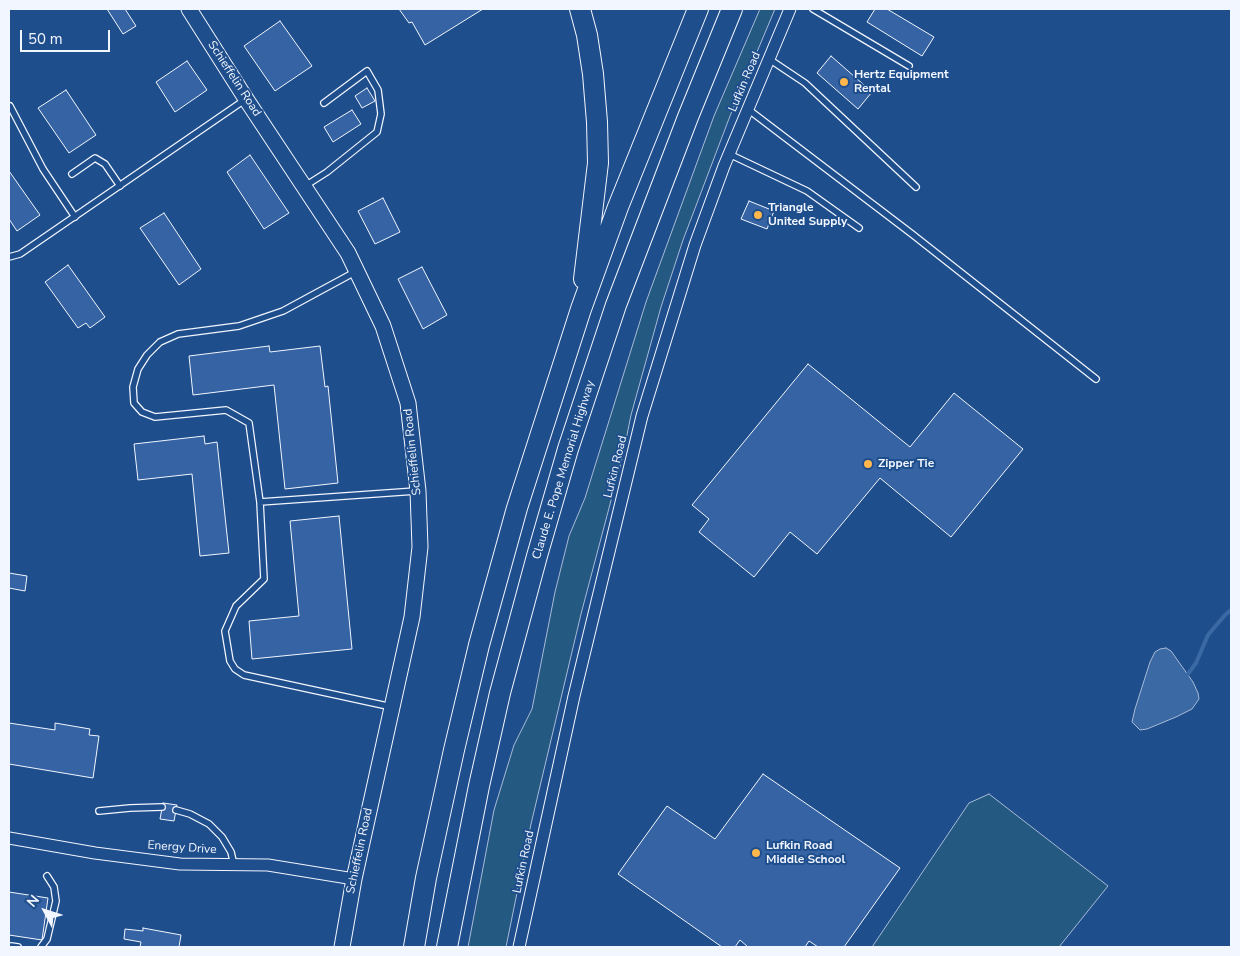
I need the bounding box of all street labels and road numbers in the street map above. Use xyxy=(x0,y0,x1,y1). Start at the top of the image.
street label: Schieffelin Road xyxy=(204,39,264,119)
street label: Lufkin Road xyxy=(726,50,764,114)
street label: Claude E. Pope Memorial Highway xyxy=(530,379,598,561)
street label: Schieffelin Road xyxy=(401,408,425,496)
street label: Lufkin Road xyxy=(601,434,631,500)
street label: Schieffelin Road xyxy=(344,807,376,895)
street label: Lufkin Road xyxy=(510,829,538,895)
street label: Energy Drive xyxy=(147,838,217,858)

